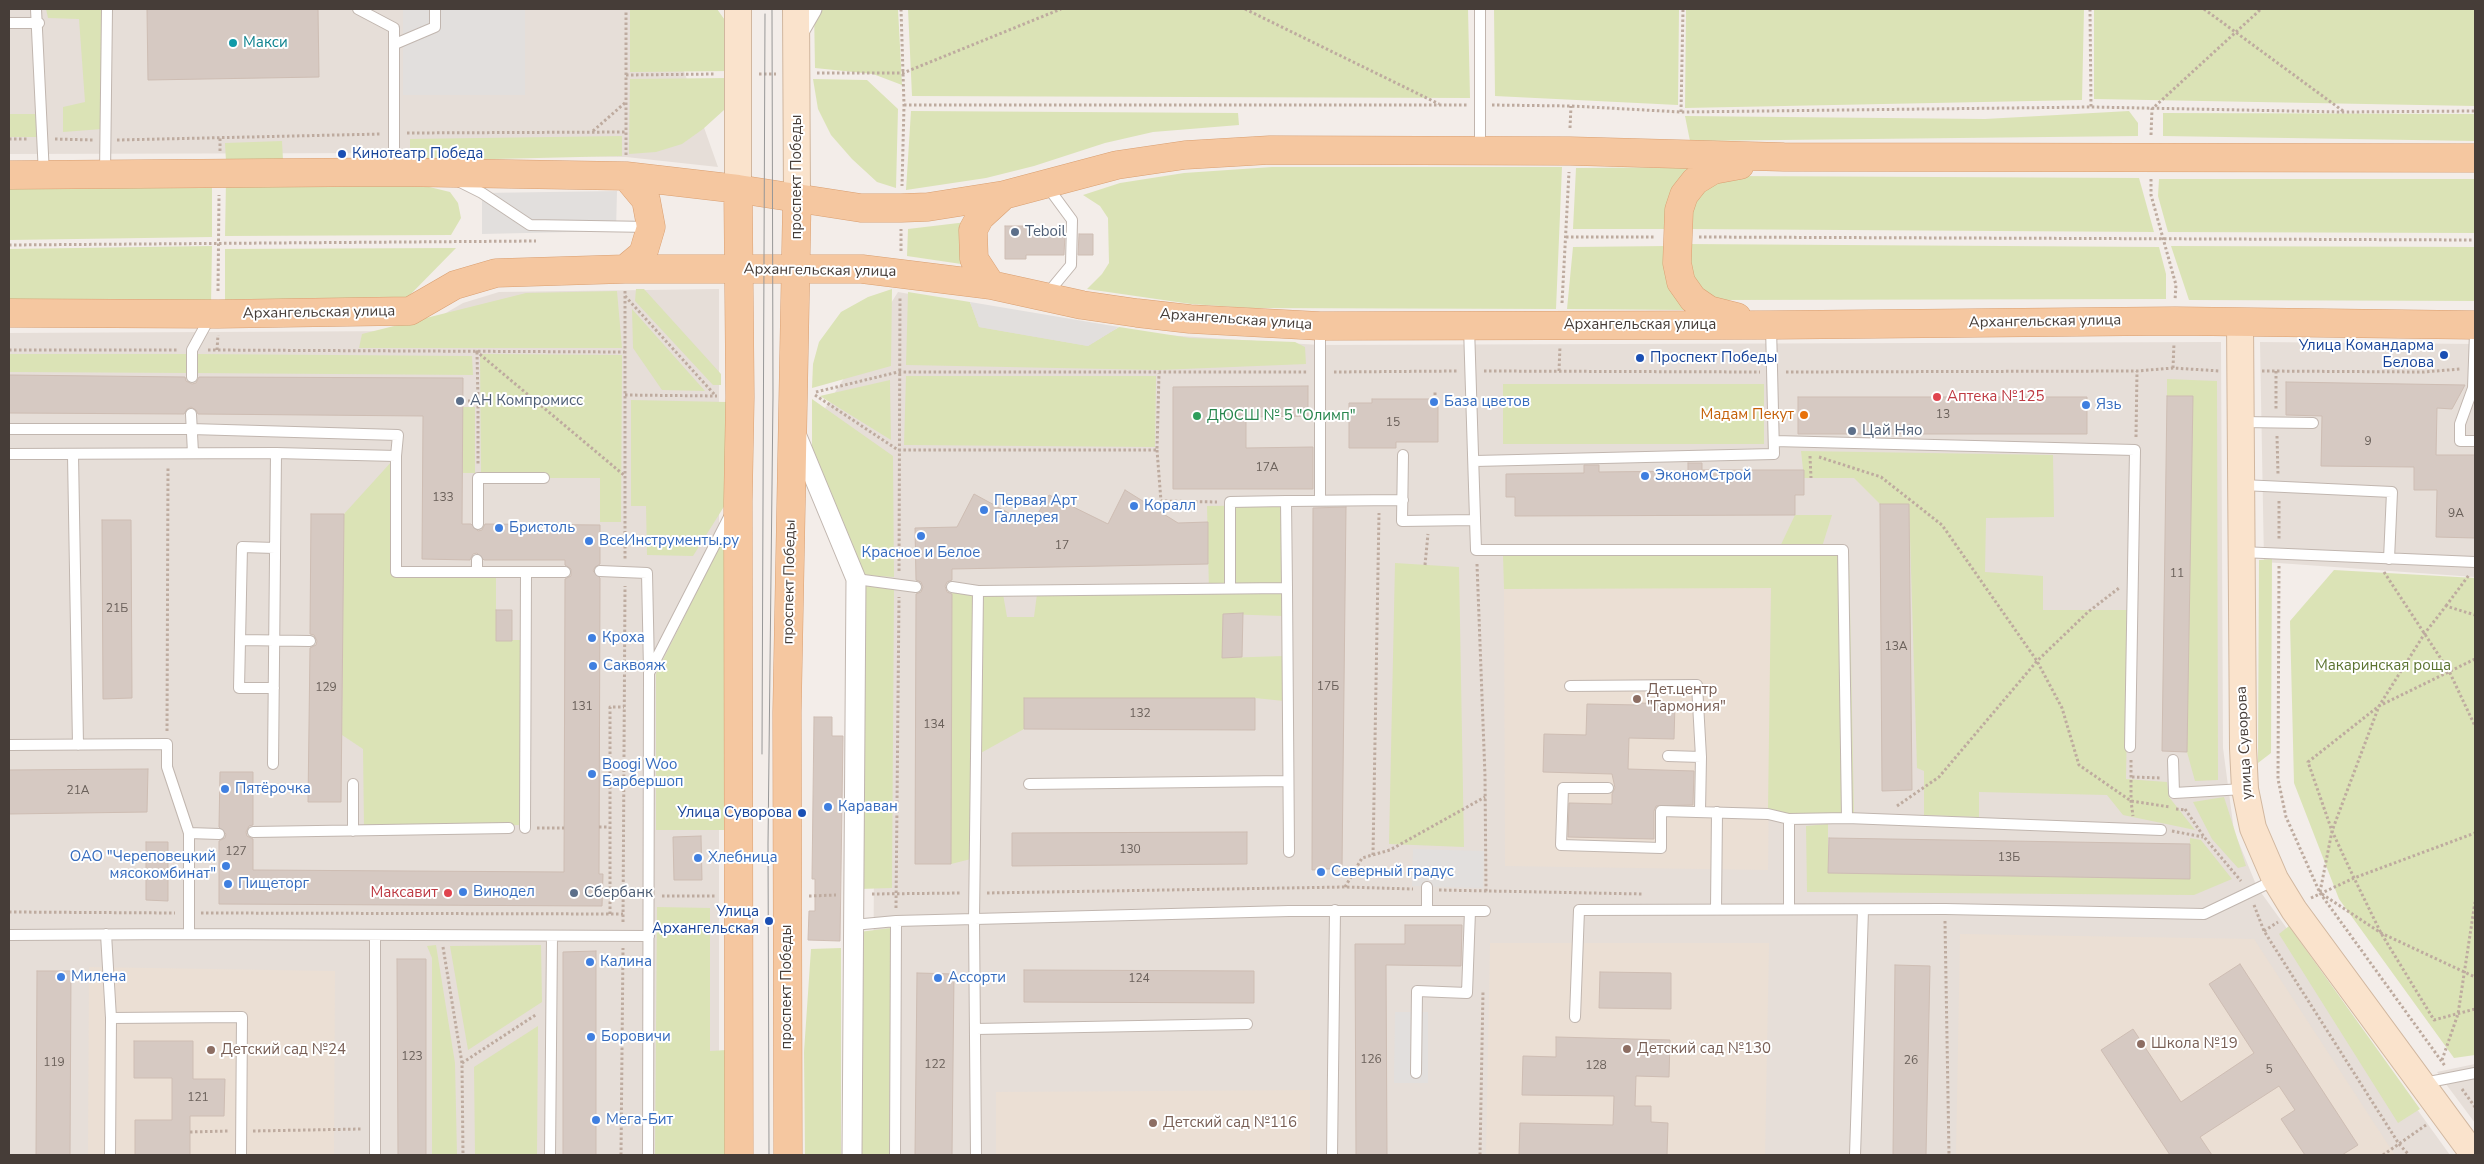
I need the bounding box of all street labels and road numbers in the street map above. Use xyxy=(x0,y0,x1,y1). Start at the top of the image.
street label: проспект Победы xyxy=(788,115,806,239)
street label: Архангельская улица xyxy=(744,261,896,281)
street label: Архангельская улица xyxy=(243,303,395,323)
street label: Архангельская улица xyxy=(1159,306,1313,334)
street label: Архангельская улица xyxy=(1969,312,2121,332)
street label: Архангельская улица xyxy=(1564,316,1716,334)
street label: проспект Победы xyxy=(780,519,800,645)
street label: улица Суворова xyxy=(2233,686,2257,800)
street label: проспект Победы xyxy=(778,925,796,1049)

